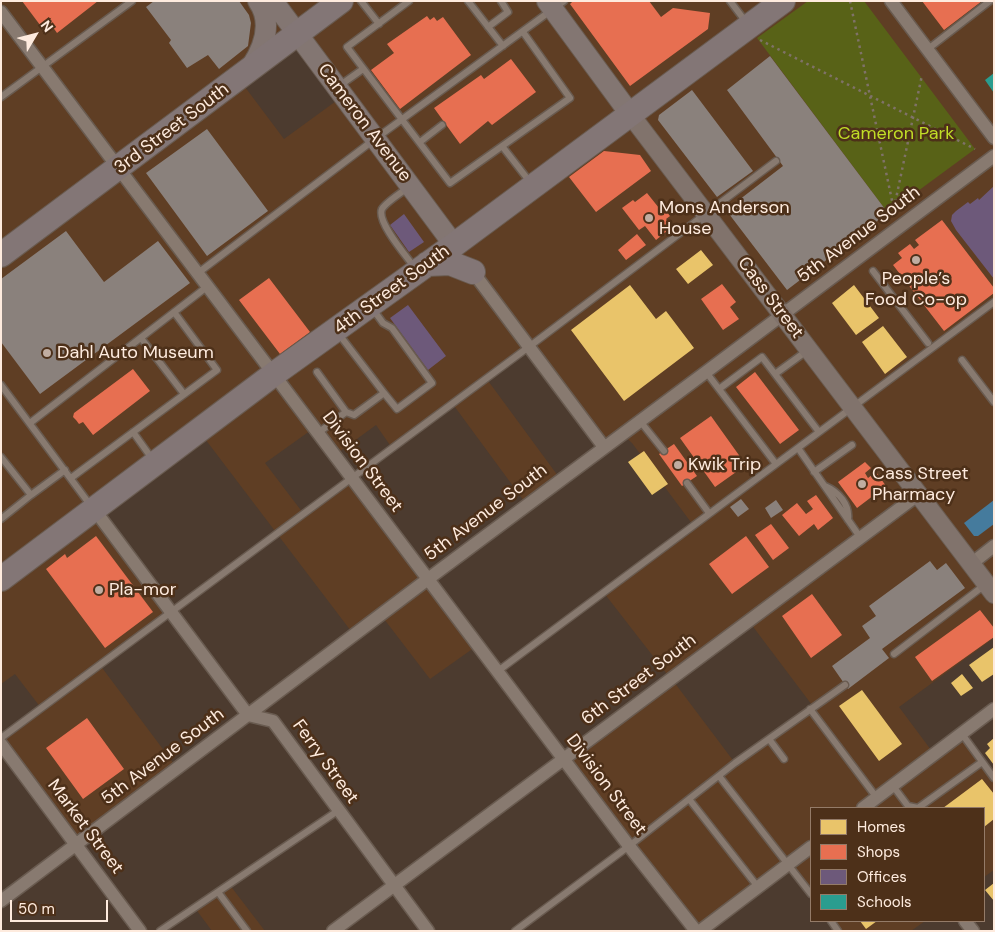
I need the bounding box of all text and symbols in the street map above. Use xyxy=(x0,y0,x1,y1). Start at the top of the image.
north arrow xyxy=(10,10,60,60)
text: N xyxy=(37,16,57,35)
street label: Cameron Avenue xyxy=(313,60,415,186)
street label: 3rd Street South xyxy=(111,79,233,179)
park label: Cameron Park xyxy=(838,123,954,145)
street label: 5th Avenue South xyxy=(793,182,925,288)
place label: Mons Anderson House xyxy=(659,197,789,240)
marker: Mons Anderson House xyxy=(643,212,655,224)
street label: 4th Street South xyxy=(330,241,454,339)
street label: Cass Street xyxy=(732,253,808,343)
marker: People’s Food Co-op xyxy=(910,254,922,266)
place label: People’s Food Co-op xyxy=(865,268,967,310)
place label: Dahl Auto Museum xyxy=(57,342,214,364)
marker: Dahl Auto Museum xyxy=(41,347,53,359)
street label: Division Street xyxy=(317,407,407,517)
place label: Kwik Trip xyxy=(688,454,761,476)
marker: Kwik Trip xyxy=(672,459,684,471)
street label: 5th Avenue South xyxy=(420,460,552,566)
place label: Cass Street Pharmacy xyxy=(872,463,969,506)
marker: Cass Street Pharmacy xyxy=(856,478,868,490)
place label: Pla-mor xyxy=(109,579,176,601)
marker: Pla-mor xyxy=(93,584,105,596)
street label: 6th Street South xyxy=(577,630,701,730)
street label: 5th Avenue South xyxy=(97,704,229,810)
street label: Ferry Street xyxy=(287,716,363,808)
street label: Division Street xyxy=(561,730,651,840)
street label: Market Street xyxy=(42,775,128,879)
legend xyxy=(810,807,985,922)
text: Homes xyxy=(857,817,906,837)
text: Shops xyxy=(857,842,900,862)
text: Offices xyxy=(857,867,907,887)
scale bar xyxy=(12,890,110,922)
text: Schools xyxy=(857,892,912,912)
text: 50 m xyxy=(18,899,55,919)

